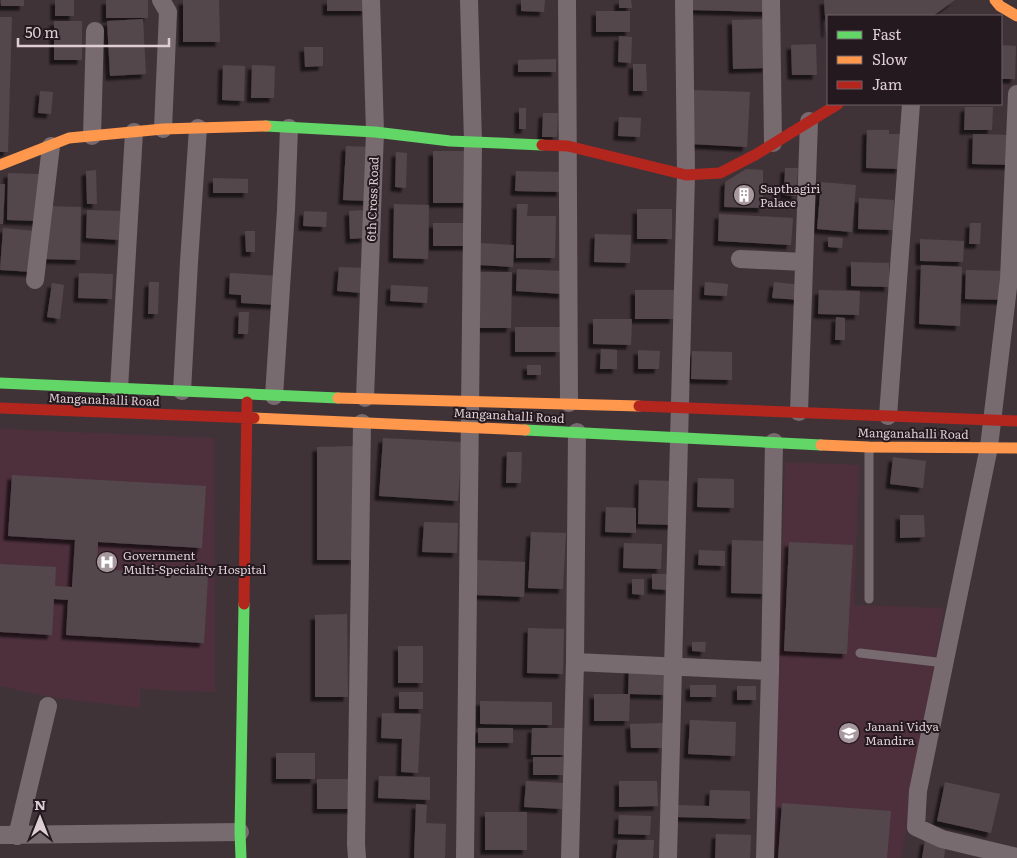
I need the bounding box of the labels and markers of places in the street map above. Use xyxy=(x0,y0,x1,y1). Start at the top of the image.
place label: Sapthagiri Palace xyxy=(760,179,820,211)
building icon: Sapthagiri Palace xyxy=(732,183,756,207)
place label: Government Multi-Speciality Hospital xyxy=(123,546,266,578)
hospital icon: Government Multi-Speciality Hospital xyxy=(95,550,119,574)
place label: Janani Vidya Mandira xyxy=(865,717,940,749)
school or university icon: Janani Vidya Mandira xyxy=(837,721,861,745)

